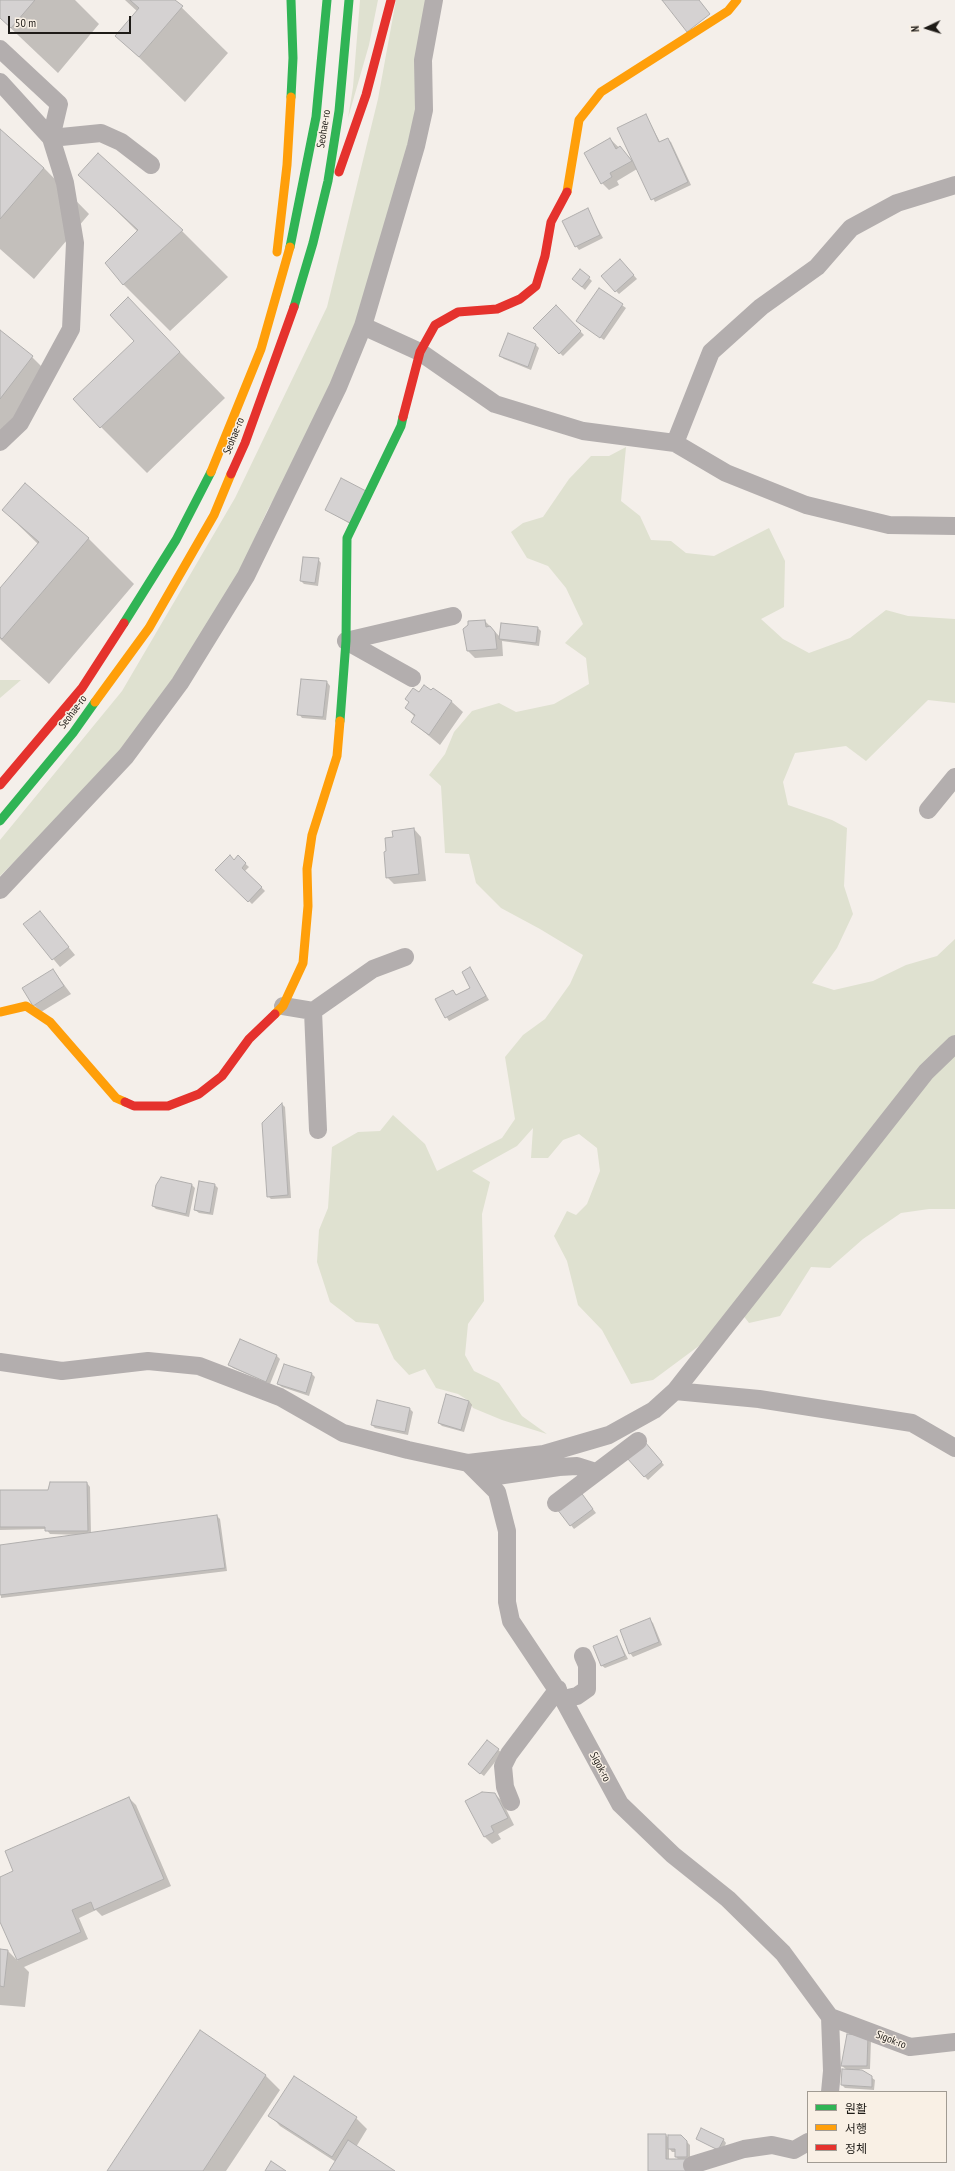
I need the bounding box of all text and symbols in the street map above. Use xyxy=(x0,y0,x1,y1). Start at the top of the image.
scale bar xyxy=(10,8,133,34)
north arrow xyxy=(907,8,947,48)
text: 50 m xyxy=(15,15,36,30)
text: N xyxy=(908,25,922,32)
street label: Seohae-ro xyxy=(314,109,334,149)
street label: Seohae-ro xyxy=(221,416,247,456)
street label: Seohae-ro xyxy=(56,693,90,731)
street label: Sigok-ro xyxy=(587,1750,613,1784)
street label: Sigok-ro xyxy=(874,2028,908,2052)
legend xyxy=(807,2091,947,2163)
text: 원활 xyxy=(845,2101,867,2116)
text: 서행 xyxy=(845,2121,867,2136)
text: 정체 xyxy=(845,2141,867,2156)

